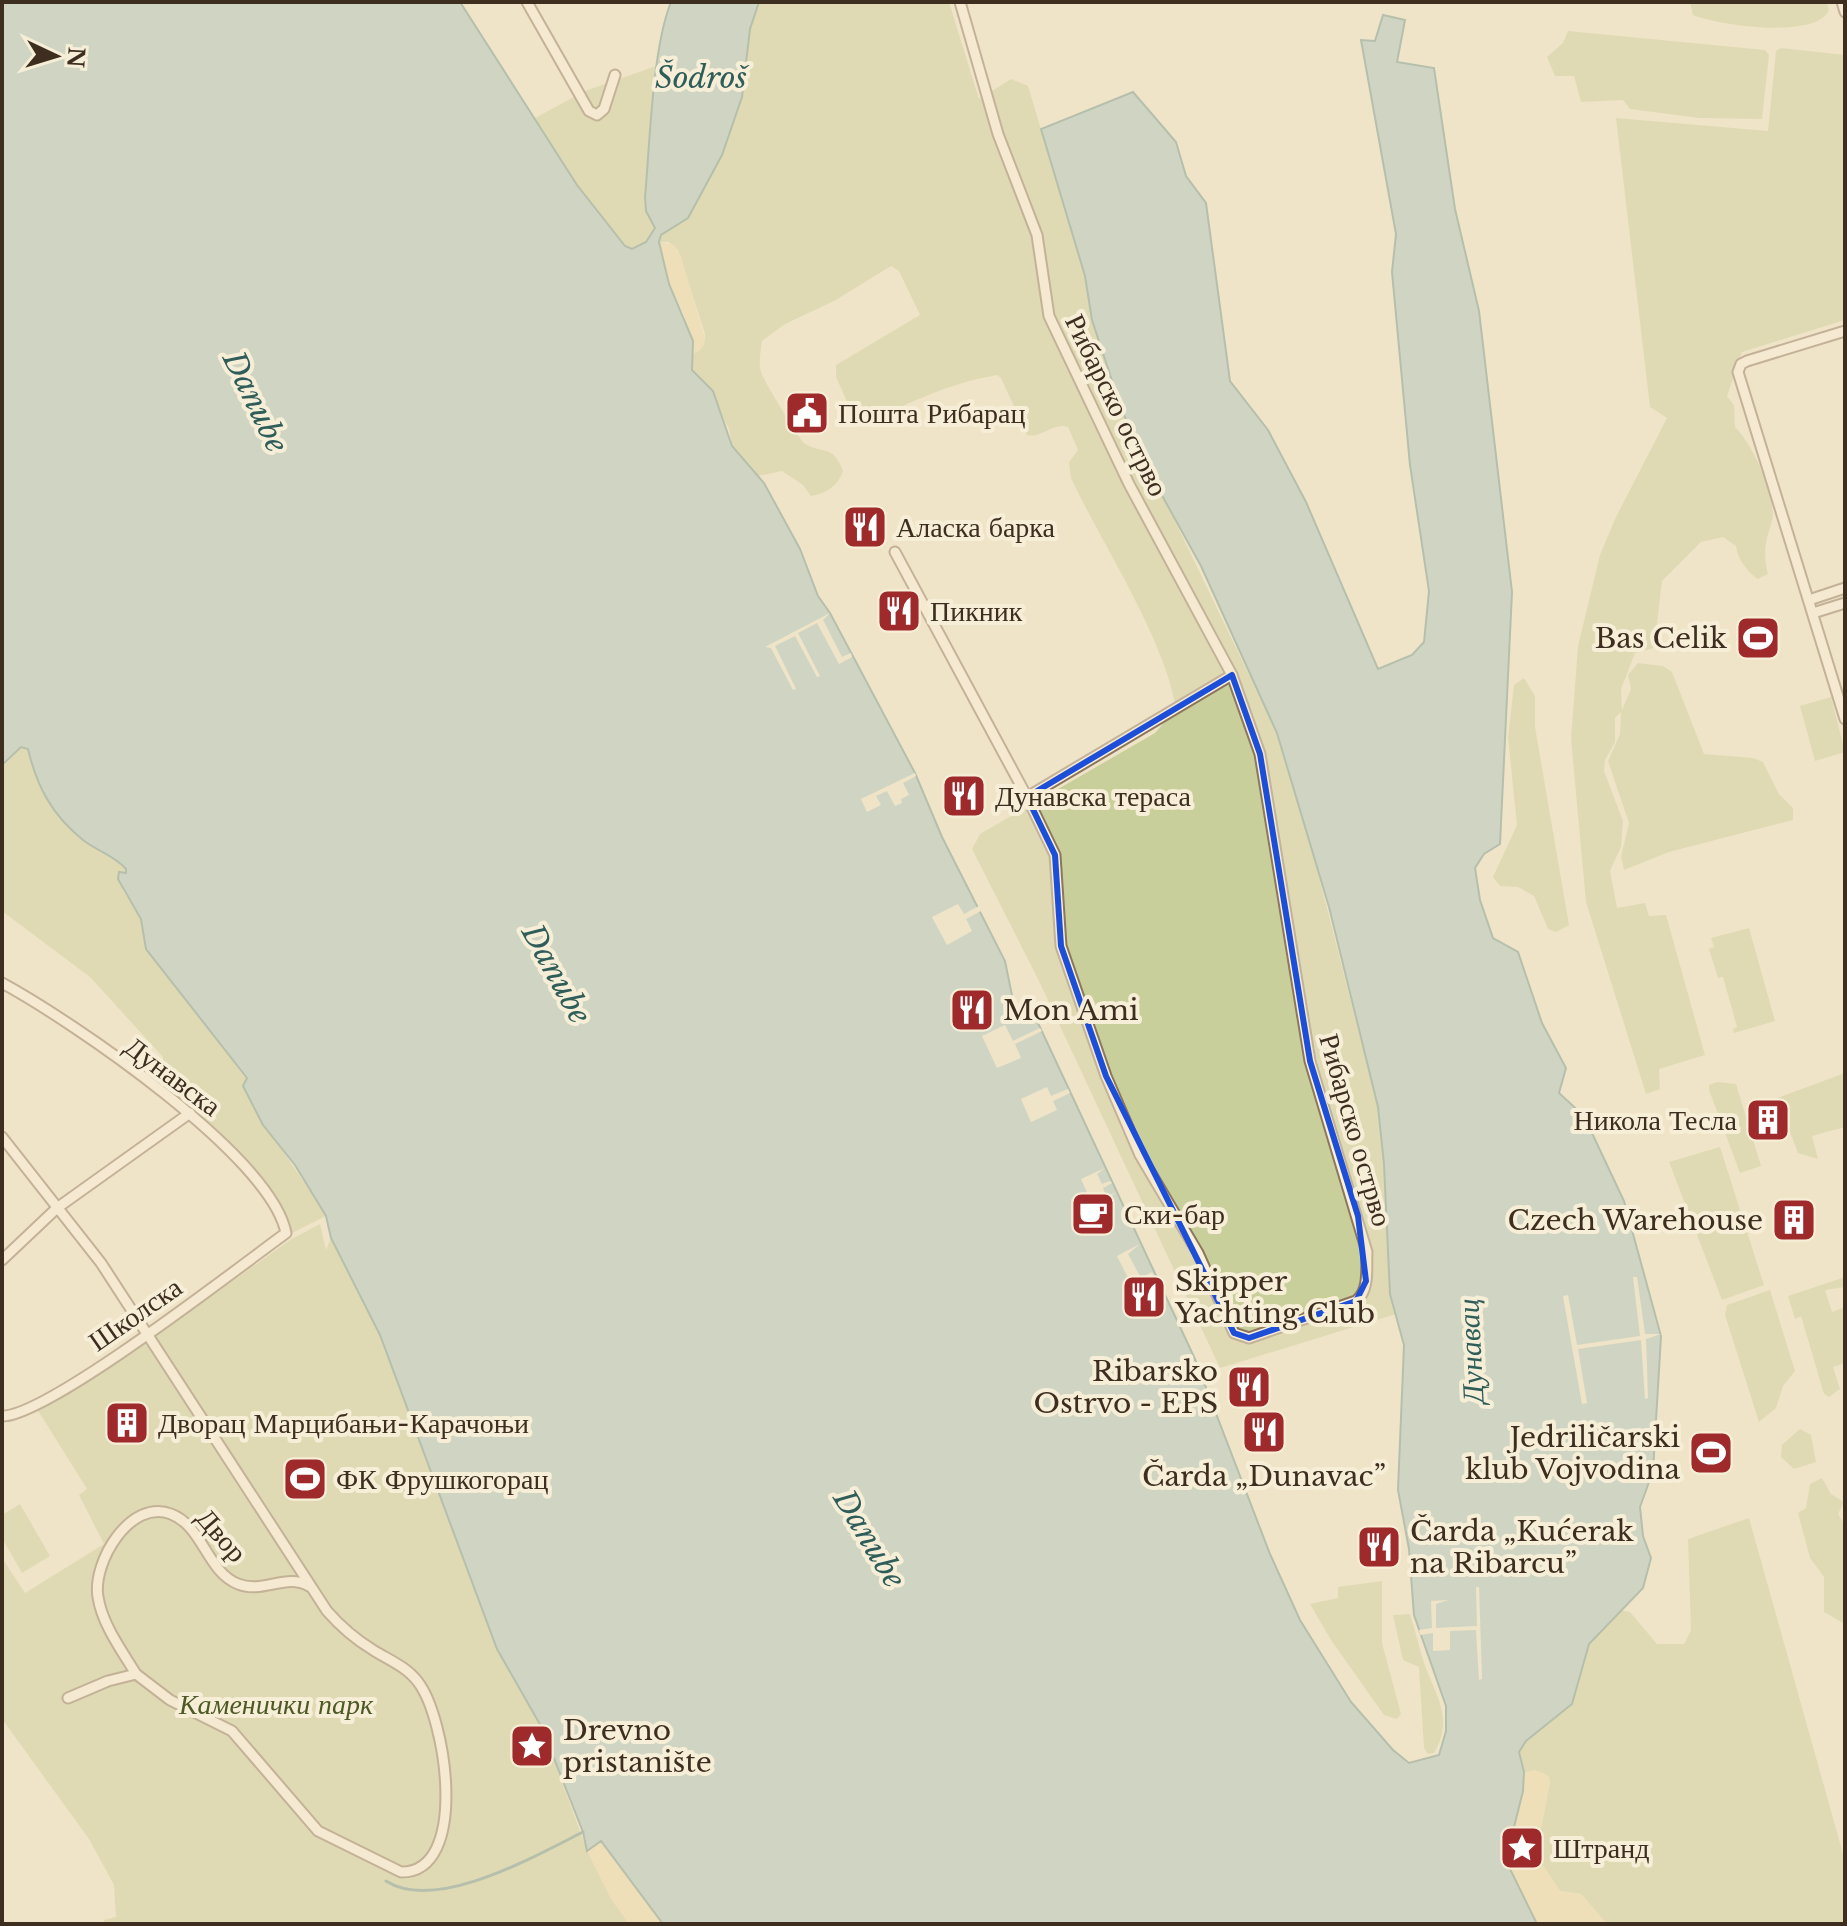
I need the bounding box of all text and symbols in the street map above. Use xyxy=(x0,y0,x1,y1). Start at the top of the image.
north arrow xyxy=(16,16,96,96)
text: N xyxy=(61,46,90,69)
water label: Šodroš xyxy=(655,59,751,96)
street label: Рибарско острво xyxy=(1057,308,1176,502)
water label: Danube xyxy=(215,344,296,459)
public building icon: Пошта Рибарац xyxy=(783,389,831,437)
place label: Пошта Рибарац xyxy=(838,396,1025,431)
restaurant icon: Аласка барка xyxy=(841,503,889,551)
place label: Аласка барка xyxy=(896,510,1056,545)
restaurant icon: Пикник xyxy=(875,587,923,635)
place label: Пикник xyxy=(930,594,1023,629)
sports icon: Bas Celik xyxy=(1734,614,1782,662)
place label: Bas Celik xyxy=(1595,621,1728,656)
restaurant icon: Дунавска тераса xyxy=(940,772,988,820)
place label: Дунавска тераса xyxy=(995,779,1192,814)
water label: Danube xyxy=(514,917,599,1030)
restaurant icon: Mon Ami xyxy=(948,986,996,1034)
place label: Mon Ami xyxy=(1003,993,1139,1028)
street label: Дунавска xyxy=(118,1029,228,1124)
street label: Рибарско острво xyxy=(1311,1030,1400,1230)
building icon: Никола Тесла xyxy=(1744,1096,1792,1144)
place label: Никола Тесла xyxy=(1574,1103,1738,1138)
cafe icon: Ски-бар xyxy=(1069,1190,1117,1238)
building icon: Czech Warehouse xyxy=(1770,1196,1818,1244)
place label: Ски-бар xyxy=(1124,1197,1225,1232)
place label: Czech Warehouse xyxy=(1508,1203,1763,1238)
place label: Skipper Yachting Club xyxy=(1174,1264,1375,1331)
street label: Школска xyxy=(82,1269,189,1359)
restaurant icon: Skipper Yachting Club xyxy=(1120,1273,1168,1321)
water label: Дунавац xyxy=(1449,1298,1492,1407)
place label: Ribarsko Ostrvo - EPS xyxy=(1034,1354,1218,1421)
restaurant icon: Ribarsko Ostrvo - EPS xyxy=(1225,1363,1273,1411)
building icon: Дворац Марцибањи-Карачоњи xyxy=(103,1399,151,1447)
place label: Дворац Марцибањи-Карачоњи xyxy=(158,1406,529,1441)
restaurant icon: Čarda „Dunavac” xyxy=(1240,1408,1288,1456)
place label: Jedriličarski klub Vojvodina xyxy=(1465,1420,1680,1487)
sports icon: Jedriličarski klub Vojvodina xyxy=(1687,1429,1735,1477)
sports icon: ФК Фрушкогорац xyxy=(281,1455,329,1503)
place label: Čarda „Dunavac” xyxy=(1142,1459,1386,1494)
place label: ФК Фрушкогорац xyxy=(336,1462,549,1497)
water label: Danube xyxy=(825,1482,913,1595)
street label: Двор xyxy=(189,1501,255,1570)
place label: Čarda „Kućerak na Ribarcu” xyxy=(1410,1514,1634,1581)
restaurant icon: Čarda „Kućerak na Ribarcu” xyxy=(1355,1523,1403,1571)
park label: Каменички парк xyxy=(178,1687,374,1722)
place label: Drevno pristanište xyxy=(563,1713,712,1780)
place icon: Drevno pristanište xyxy=(508,1722,556,1770)
place icon: Штранд xyxy=(1498,1824,1546,1872)
place label: Штранд xyxy=(1553,1831,1649,1866)

